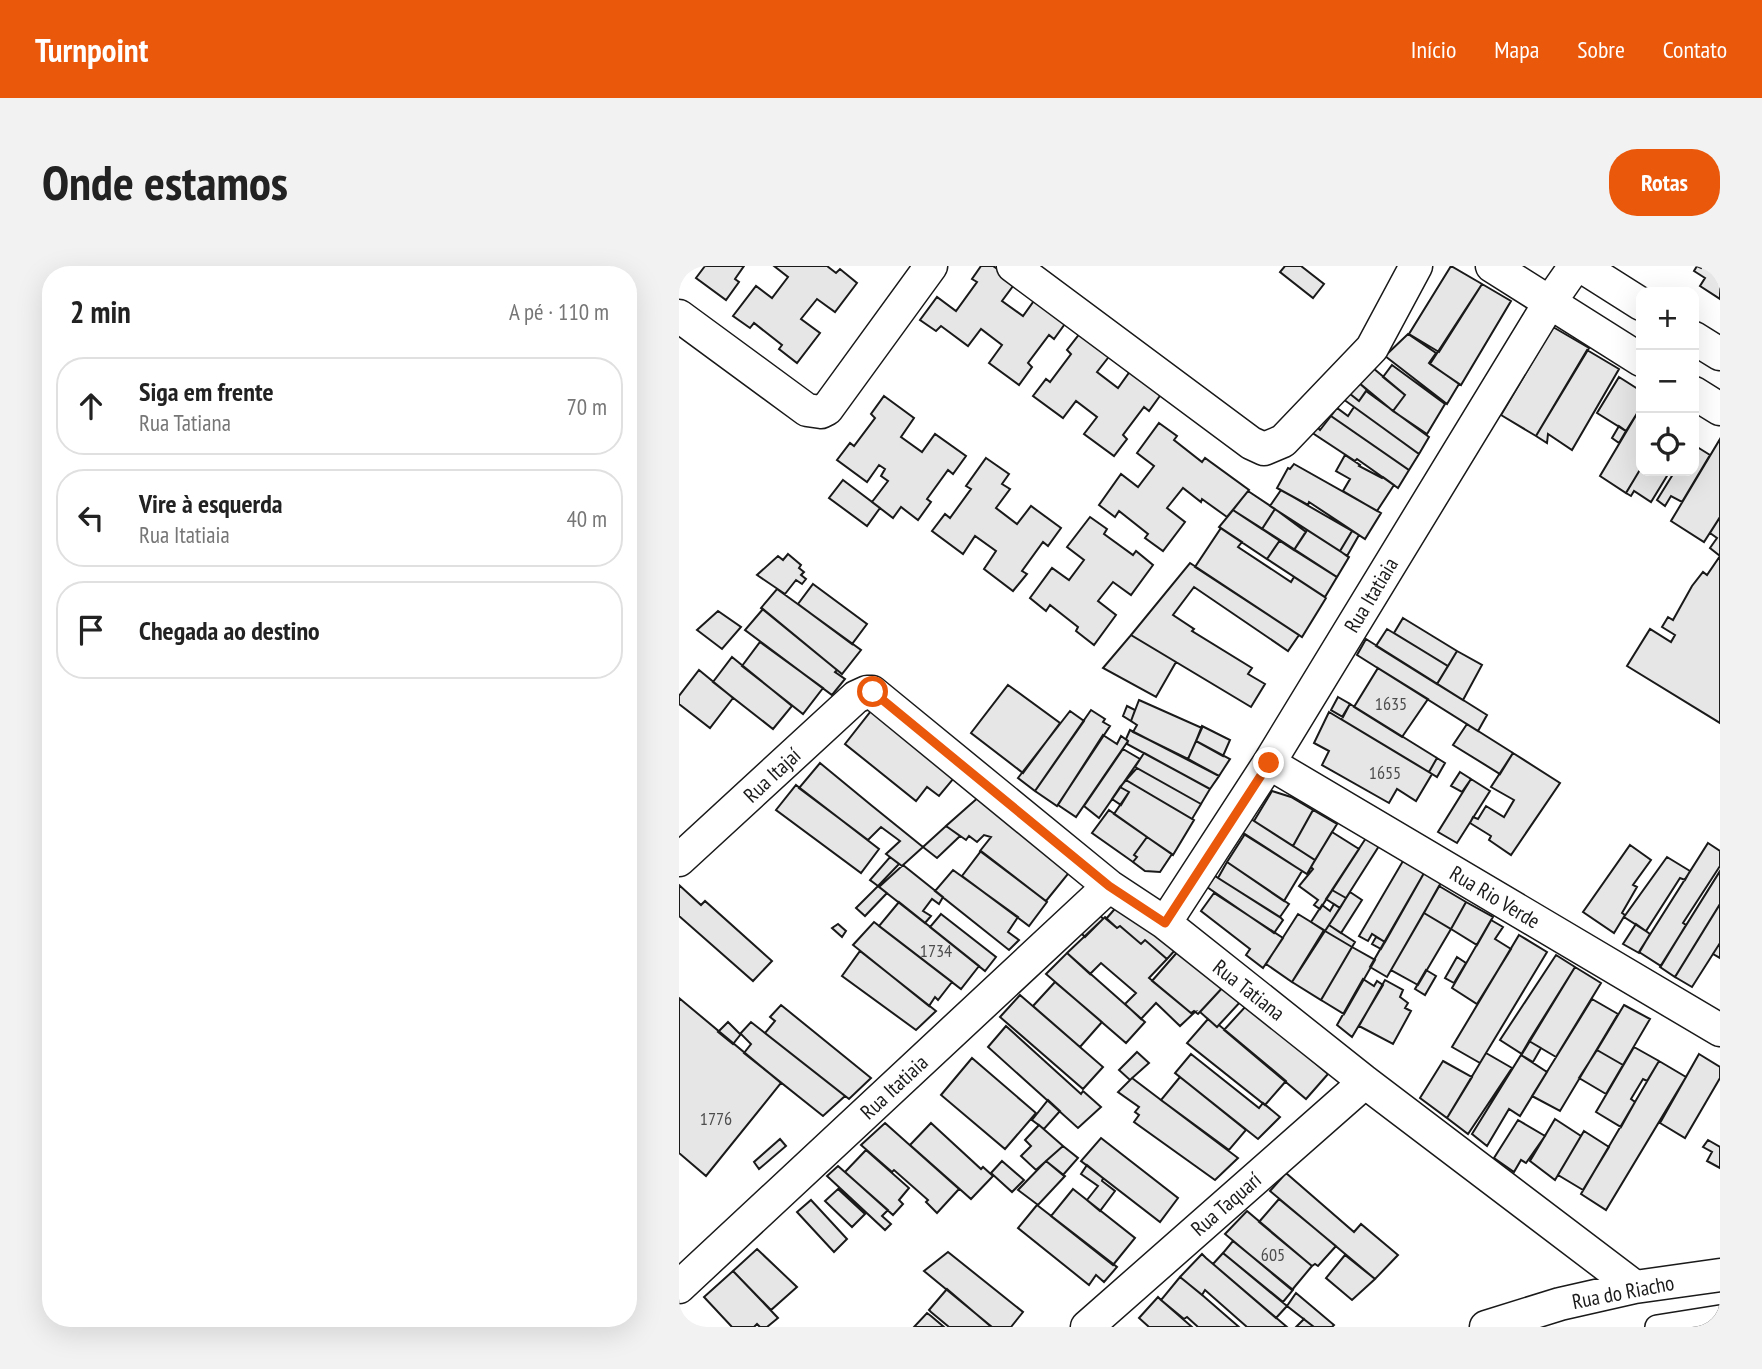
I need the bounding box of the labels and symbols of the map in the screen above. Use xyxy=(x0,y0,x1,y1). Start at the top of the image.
street label: Rua Itatiaia xyxy=(1338,553,1404,637)
route start xyxy=(857,676,888,707)
house number: 1635 xyxy=(1375,692,1407,715)
street label: Rua Itajaí xyxy=(738,741,807,808)
route end xyxy=(1253,747,1284,778)
house number: 1655 xyxy=(1369,761,1401,784)
street label: Rua Rio Verde xyxy=(1445,860,1545,934)
house number: 1734 xyxy=(920,939,952,962)
street label: Rua Tatiana xyxy=(1208,954,1290,1026)
street label: Rua Itatiaia xyxy=(855,1049,933,1125)
house number: 1776 xyxy=(700,1107,732,1130)
street label: Rua Taquarí xyxy=(1185,1166,1267,1242)
house number: 605 xyxy=(1261,1243,1285,1266)
street label: Rua do Riacho xyxy=(1570,1269,1676,1315)

